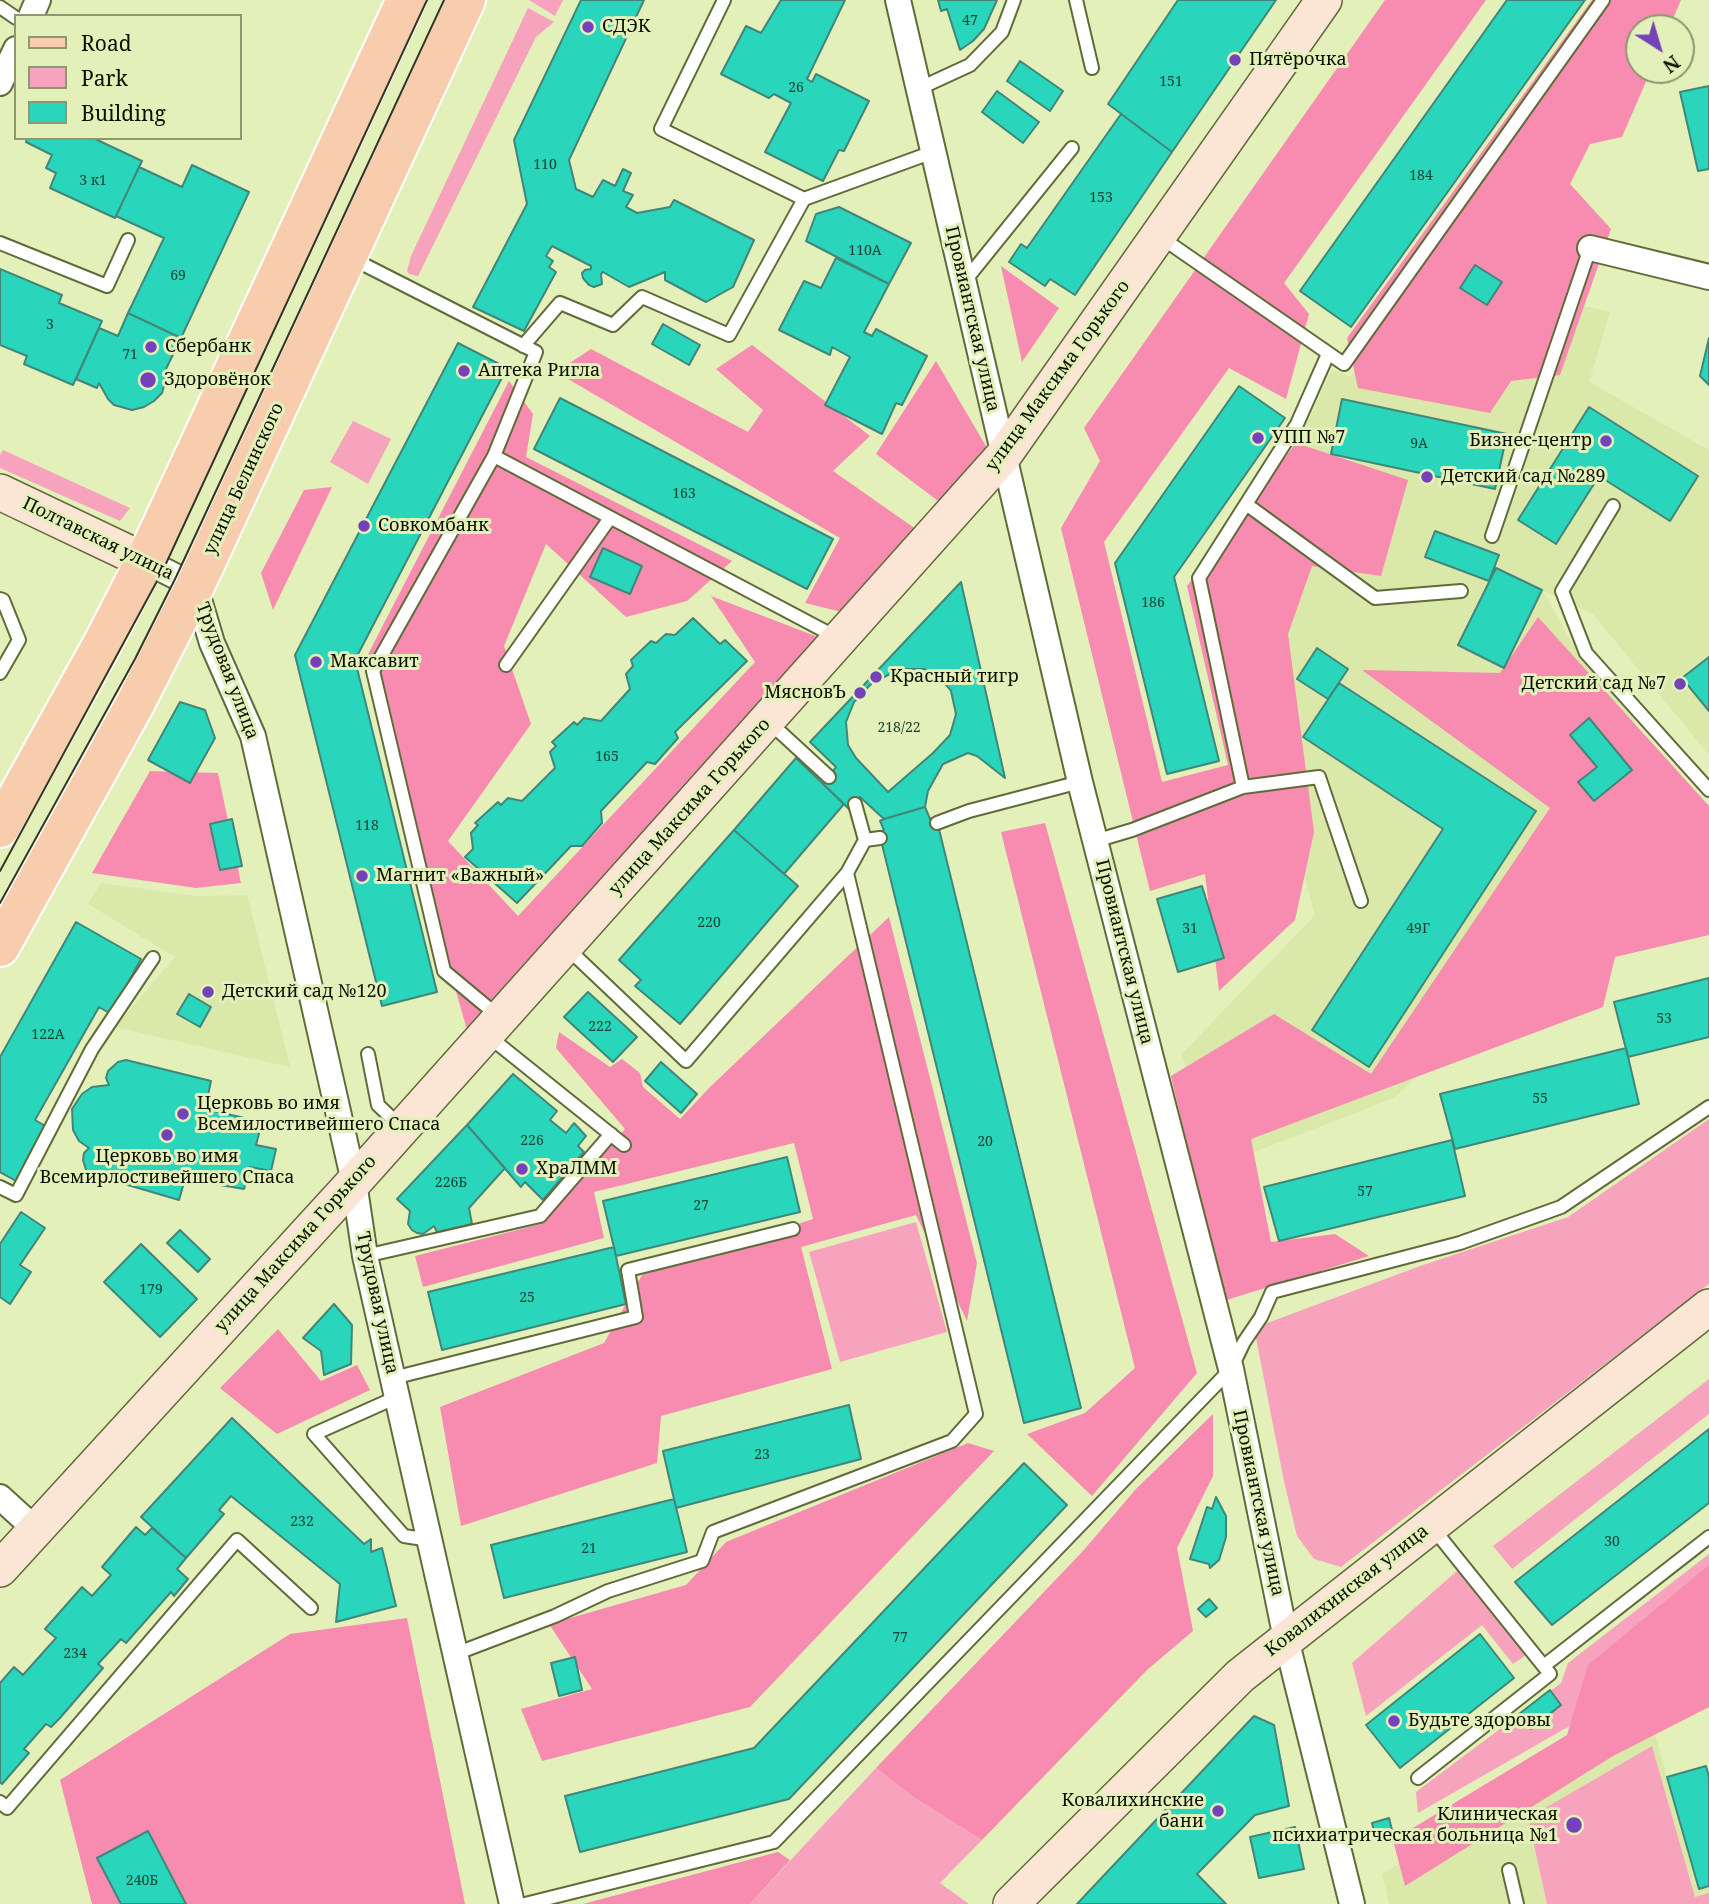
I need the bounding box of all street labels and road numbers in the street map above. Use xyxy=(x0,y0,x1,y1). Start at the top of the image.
street label: Провиантская улица xyxy=(940,224,1004,414)
street label: улица Максима Горького xyxy=(981,276,1135,476)
street label: улица Белинского xyxy=(199,400,289,558)
street label: Полтавская улица xyxy=(19,493,177,585)
street label: Трудовая улица xyxy=(191,599,263,743)
street label: улица Максима Горького xyxy=(605,714,775,900)
street label: Провиантская улица xyxy=(1091,857,1157,1047)
street label: улица Максима Горького xyxy=(211,1151,381,1337)
street label: Трудовая улица xyxy=(351,1230,403,1376)
street label: Провиантская улица xyxy=(1228,1408,1288,1598)
street label: Ковалихинская улица xyxy=(1261,1520,1433,1662)

